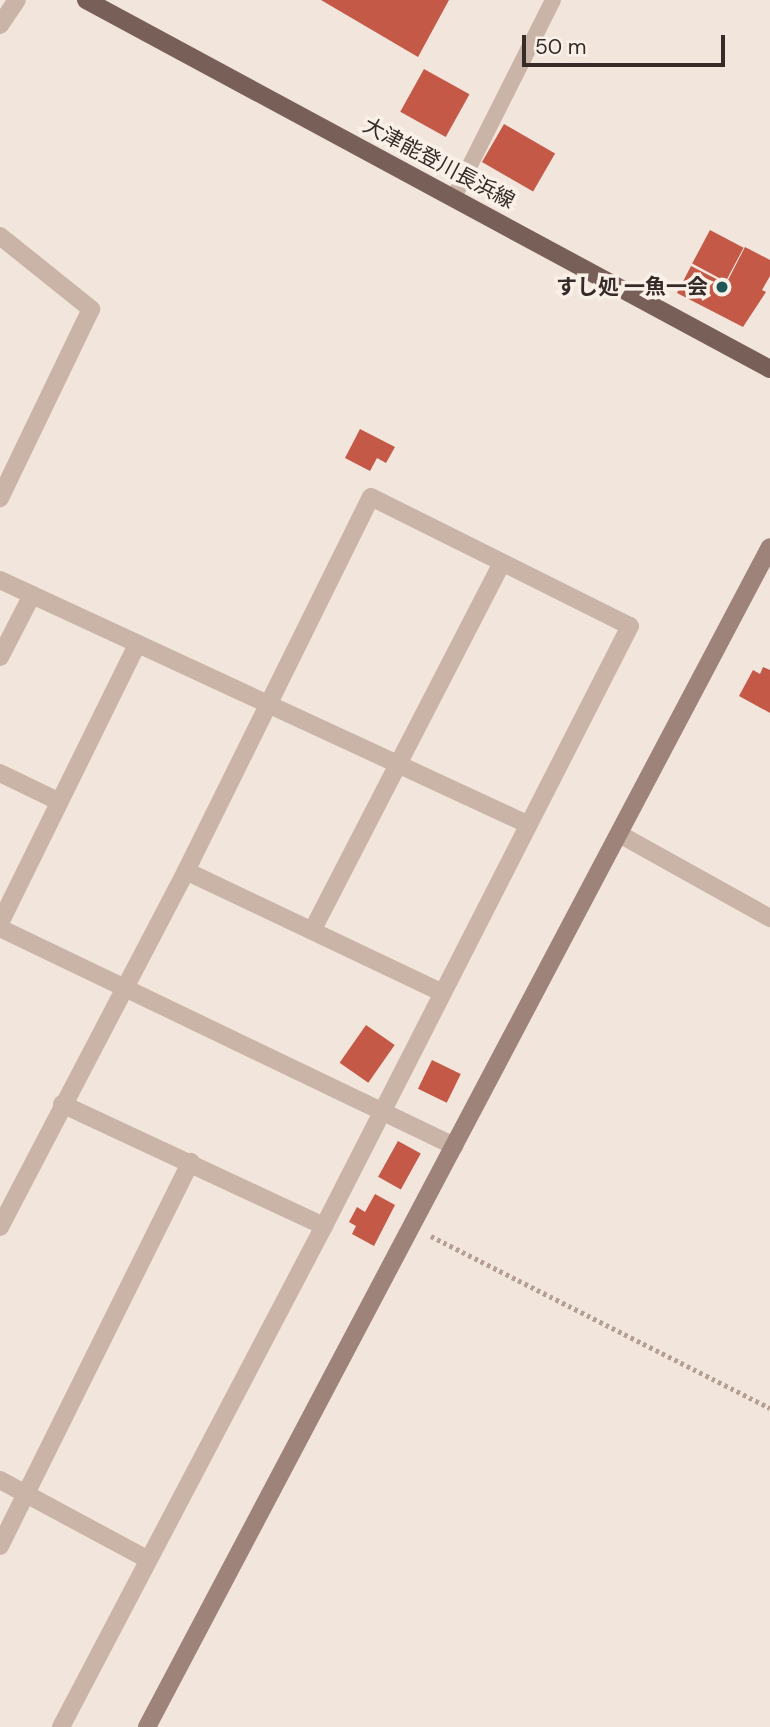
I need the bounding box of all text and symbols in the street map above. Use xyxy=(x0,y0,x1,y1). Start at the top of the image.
scale bar xyxy=(525,21,728,65)
text: 50 m xyxy=(535,33,586,61)
street label: 大津能登川長浜線 xyxy=(359,112,519,214)
place label: すし処 一魚一会 xyxy=(556,274,708,300)
marker: すし処 一魚一会 xyxy=(714,279,730,295)

